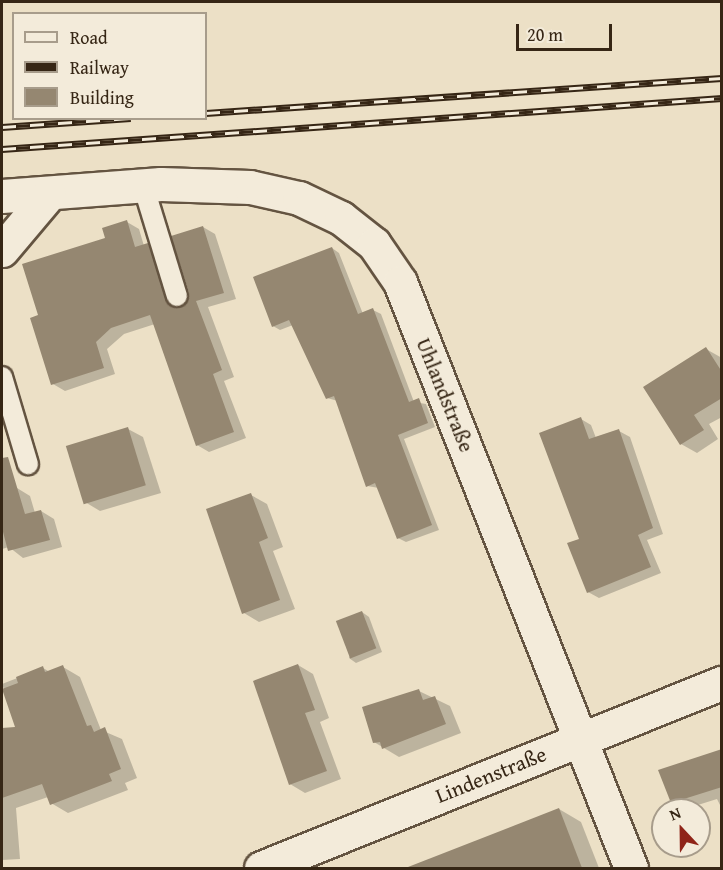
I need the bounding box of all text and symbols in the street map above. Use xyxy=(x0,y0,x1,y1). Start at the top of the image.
legend xyxy=(12,12,207,120)
scale bar xyxy=(519,12,615,50)
text: 20 m xyxy=(527,21,563,48)
text: Road xyxy=(70,24,108,51)
text: Railway xyxy=(70,54,129,81)
text: Building xyxy=(70,84,134,111)
street label: Uhlandstraße xyxy=(411,334,479,456)
street label: Lindenstraße xyxy=(432,741,550,809)
north arrow xyxy=(651,798,711,858)
text: N xyxy=(666,800,684,826)

